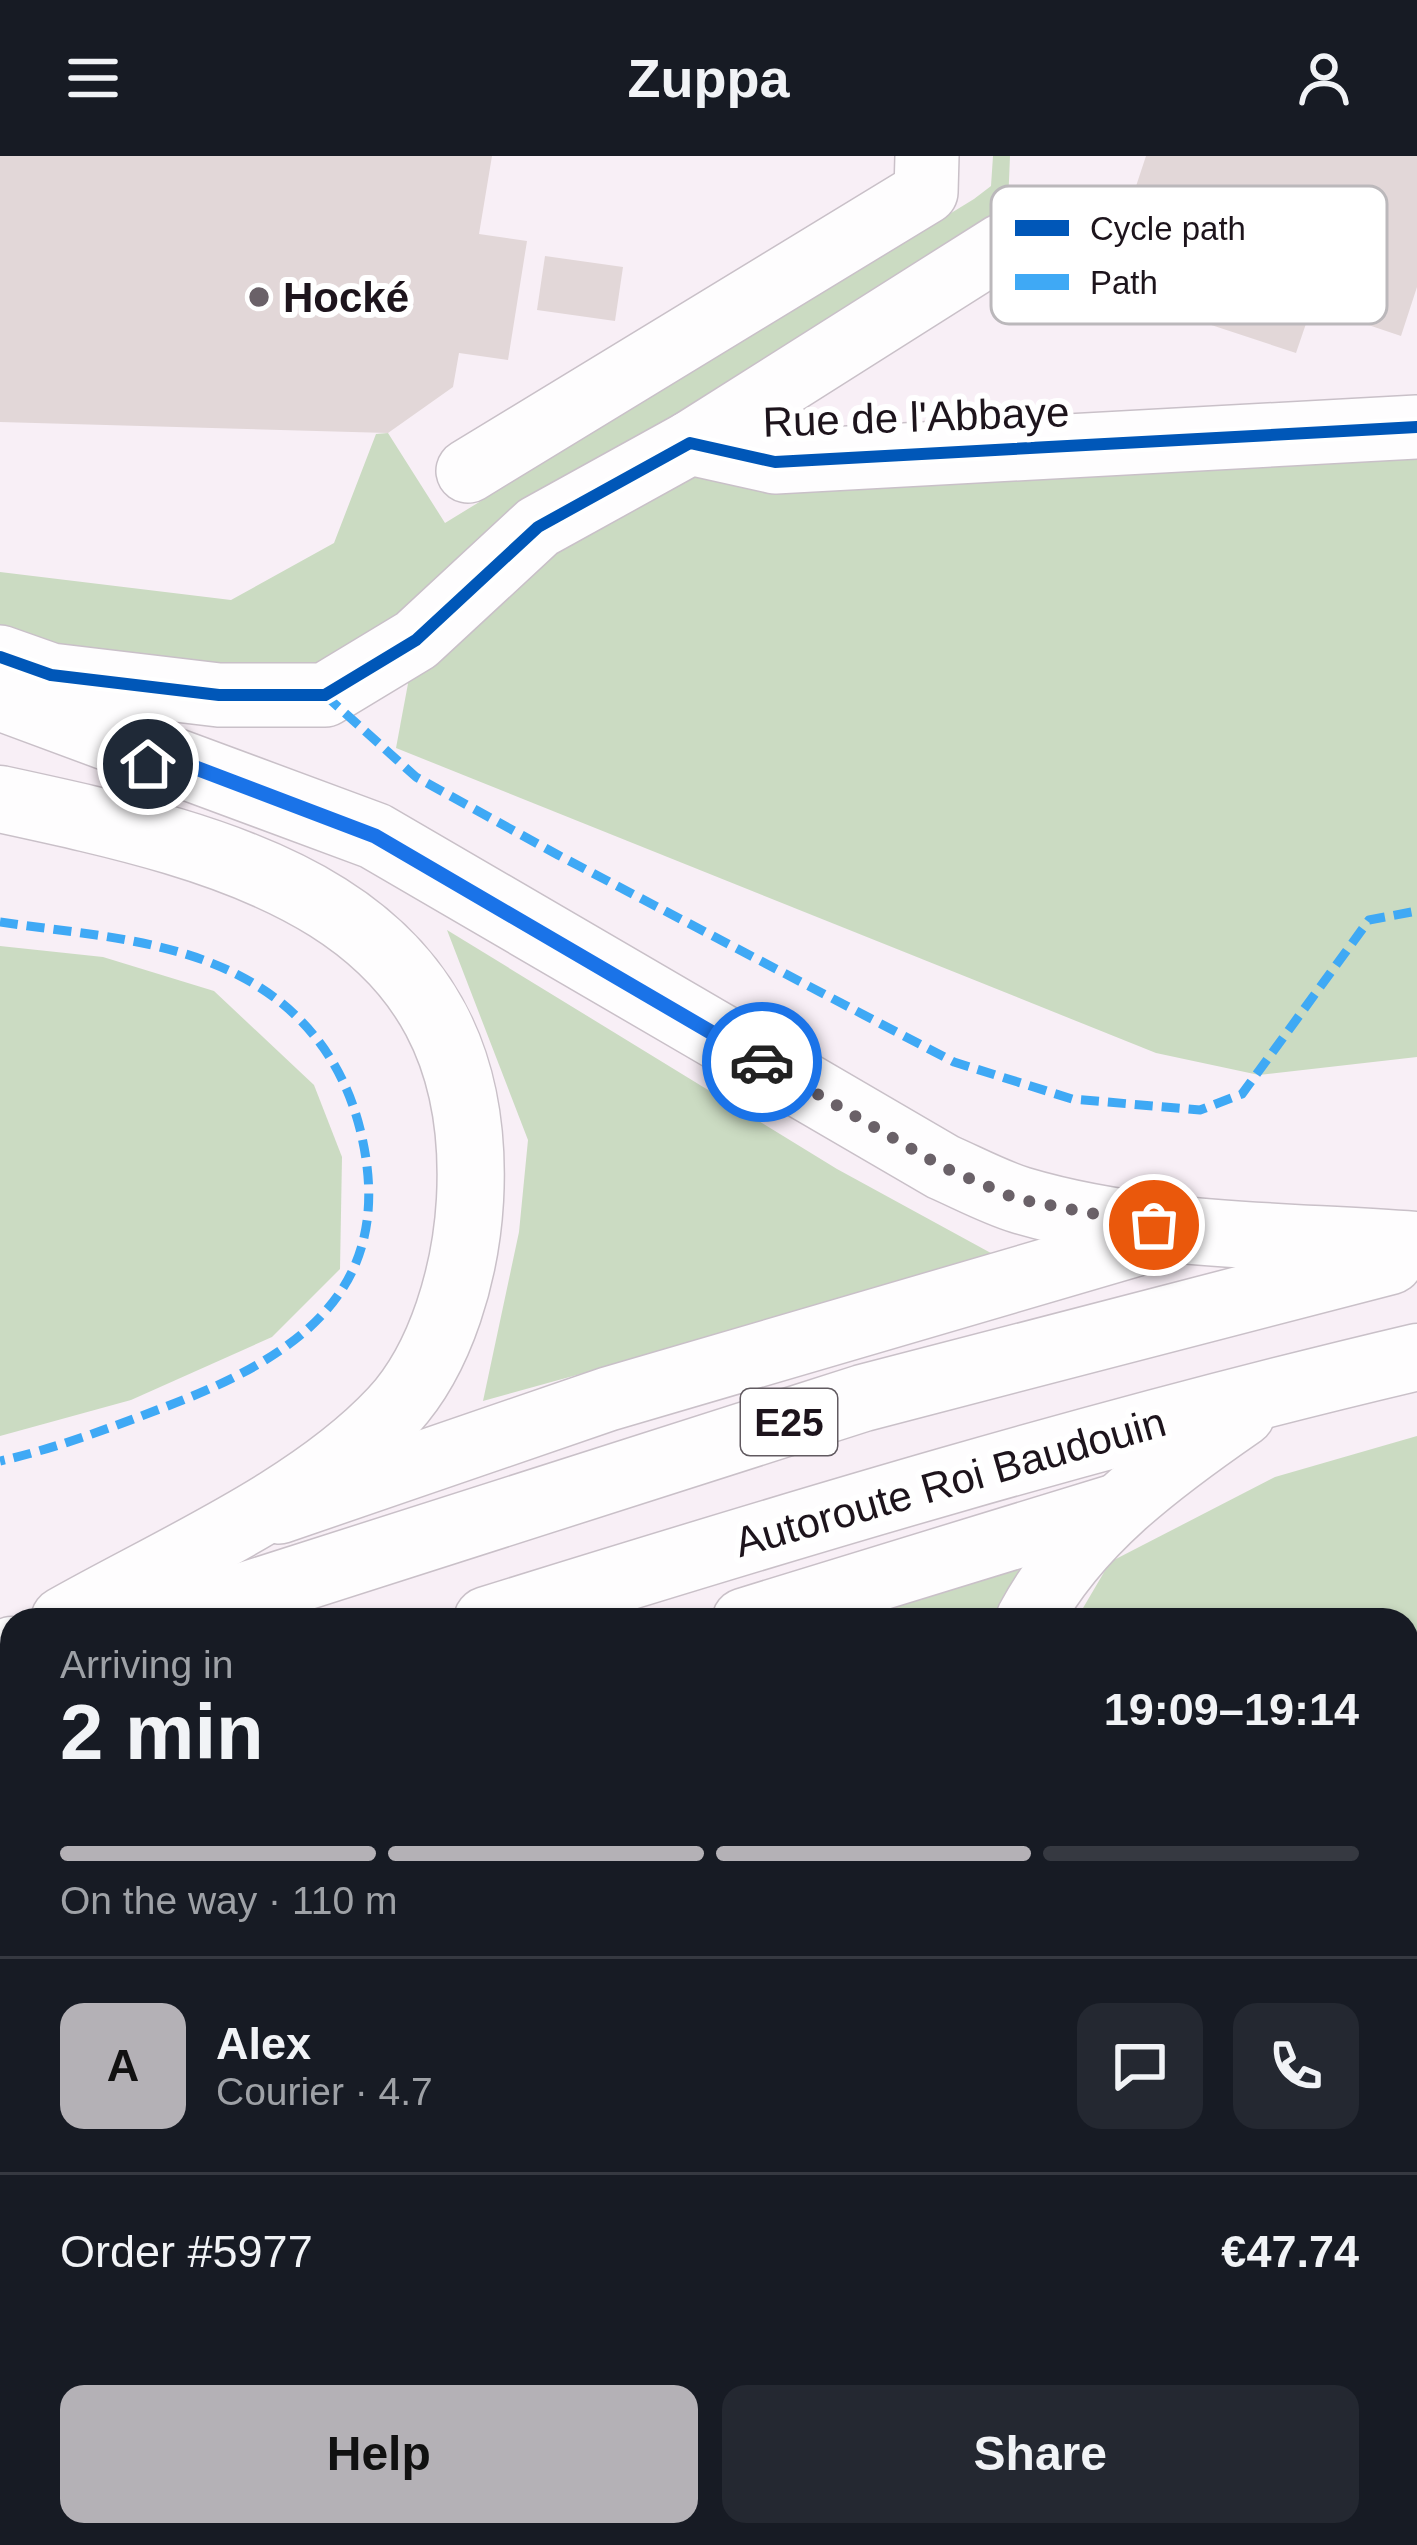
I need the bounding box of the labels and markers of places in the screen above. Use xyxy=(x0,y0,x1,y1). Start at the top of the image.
place label: Hocké xyxy=(283,274,409,321)
marker: Hocké xyxy=(246,284,272,310)
pin xyxy=(97,713,199,815)
pin xyxy=(1103,1174,1205,1276)

